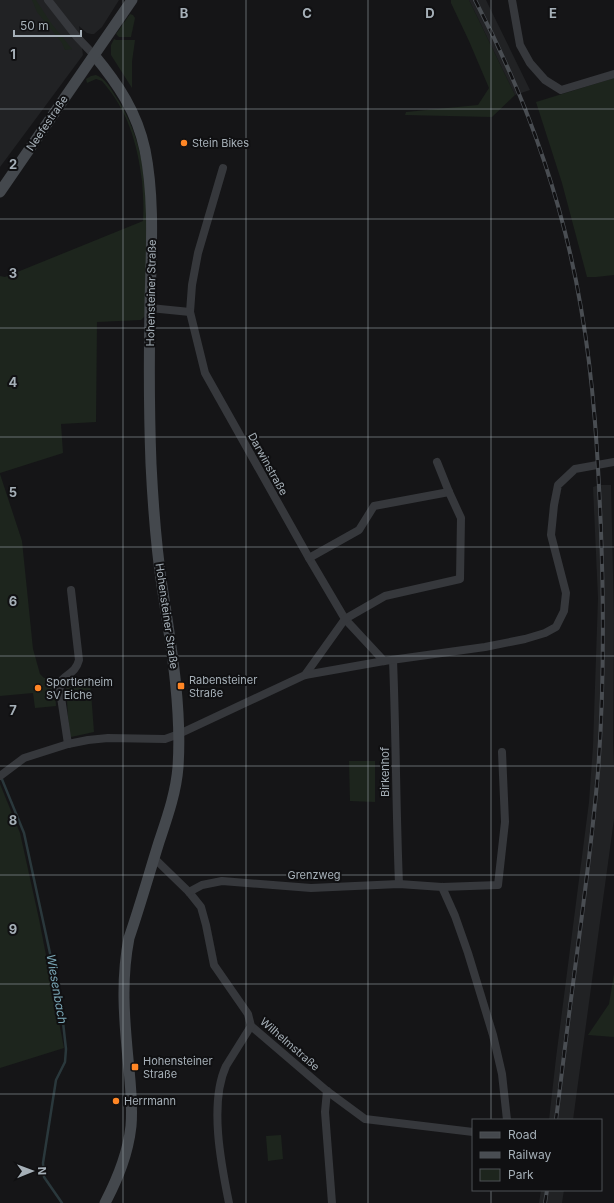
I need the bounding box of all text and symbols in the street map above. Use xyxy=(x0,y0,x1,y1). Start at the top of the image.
text: B xyxy=(180,5,189,21)
text: C xyxy=(302,5,312,21)
text: D xyxy=(425,5,435,21)
text: E xyxy=(549,5,557,21)
scale bar xyxy=(14,12,81,38)
text: 50 m xyxy=(20,18,49,33)
text: 1 xyxy=(10,46,16,62)
street label: Neefestraße xyxy=(23,92,71,154)
place label: Stein Bikes xyxy=(192,136,249,150)
marker: Stein Bikes xyxy=(179,138,189,148)
text: 2 xyxy=(9,156,17,172)
street label: Hohensteiner Straße xyxy=(143,239,159,347)
text: 3 xyxy=(9,265,17,281)
text: 4 xyxy=(9,374,18,390)
street label: Darwinstraße xyxy=(245,430,291,498)
text: 5 xyxy=(9,484,17,500)
street label: Hohensteiner Straße xyxy=(153,562,181,670)
text: 6 xyxy=(9,593,17,609)
place label: Rabensteiner Straße xyxy=(189,673,257,700)
place label: Sportlerheim SV Eiche xyxy=(46,675,113,702)
marker: Rabensteiner Straße xyxy=(176,681,186,691)
marker: Sportlerheim SV Eiche xyxy=(33,683,43,693)
text: 7 xyxy=(9,702,17,718)
street label: Birkenhof xyxy=(378,747,392,797)
text: 8 xyxy=(9,812,17,828)
street label: Grenzweg xyxy=(287,868,341,882)
text: 9 xyxy=(9,921,17,937)
water label: Wiesenbach xyxy=(43,953,71,1025)
street label: Wilhelmstraße xyxy=(257,1014,323,1074)
place label: Hohensteiner Straße xyxy=(143,1054,213,1081)
marker: Hohensteiner Straße xyxy=(130,1062,140,1072)
place label: Herrmann xyxy=(124,1094,176,1108)
marker: Herrmann xyxy=(111,1096,121,1106)
legend xyxy=(472,1119,602,1191)
text: Road xyxy=(508,1127,537,1142)
text: Railway xyxy=(508,1147,552,1162)
north arrow xyxy=(12,1151,52,1191)
text: N xyxy=(35,1167,49,1175)
text: Park xyxy=(508,1167,534,1182)

